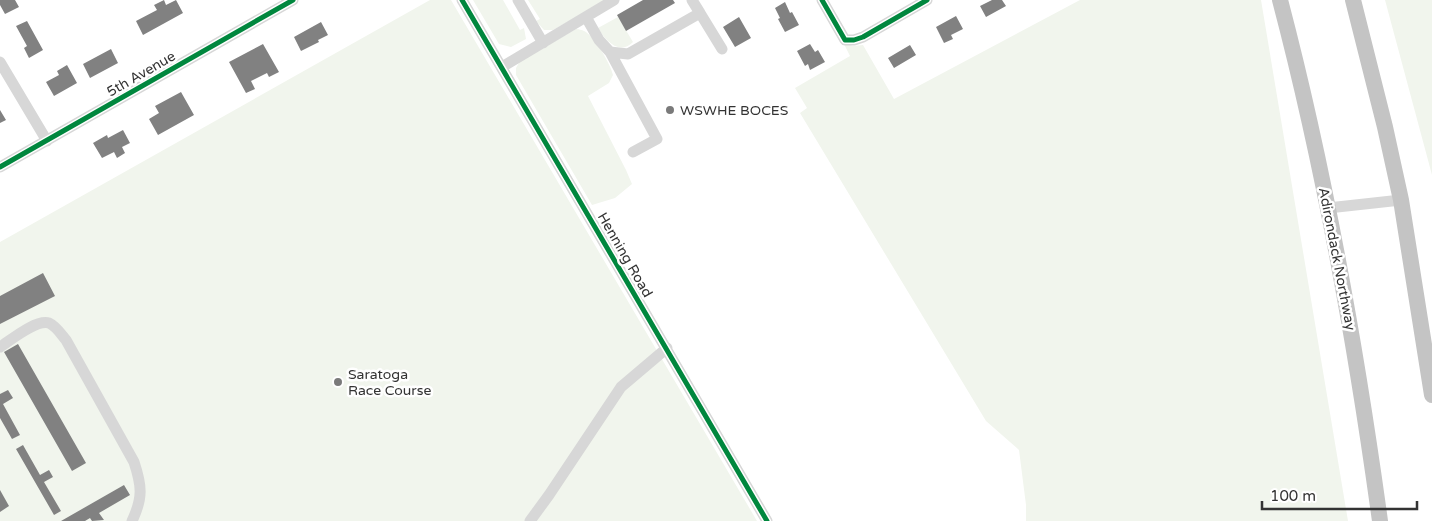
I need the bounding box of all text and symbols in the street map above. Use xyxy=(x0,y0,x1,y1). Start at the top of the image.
street label: 5th Avenue xyxy=(104,48,178,100)
place label: WSWHE BOCES xyxy=(680,102,789,119)
marker: WSWHE BOCES xyxy=(664,104,676,116)
street label: Adirondack Northway xyxy=(1315,186,1359,332)
street label: Henning Road xyxy=(594,210,656,300)
place label: Saratoga Race Course xyxy=(348,366,431,399)
marker: Saratoga Race Course xyxy=(332,376,344,388)
scale bar xyxy=(1262,478,1417,510)
text: 100 m xyxy=(1270,487,1316,505)

